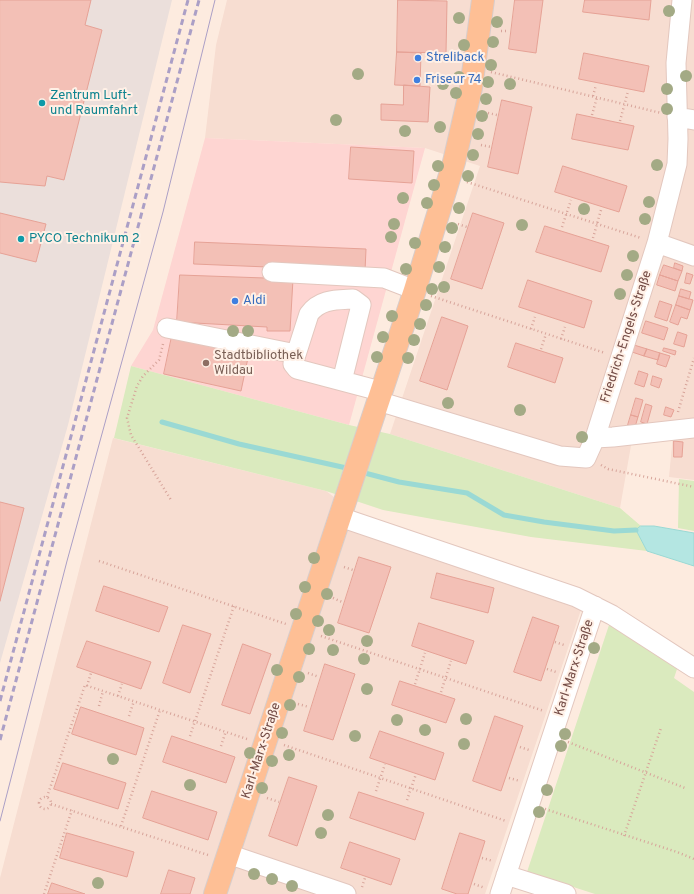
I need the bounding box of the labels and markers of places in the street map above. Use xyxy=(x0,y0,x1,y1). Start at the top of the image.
place label: Streliback xyxy=(426,50,484,66)
marker: Streliback xyxy=(413,53,423,63)
place label: Friseur 74 xyxy=(425,72,482,88)
marker: Friseur 74 xyxy=(412,75,422,85)
place label: Zentrum Luft- und Raumfahrt xyxy=(50,88,138,119)
marker: Zentrum Luft- und Raumfahrt xyxy=(37,98,47,108)
place label: PYCO Technikum 2 xyxy=(29,231,140,247)
marker: PYCO Technikum 2 xyxy=(16,234,26,244)
place label: Aldi xyxy=(243,293,266,309)
marker: Aldi xyxy=(230,296,240,306)
place label: Stadtbibliothek Wildau xyxy=(214,348,303,379)
marker: Stadtbibliothek Wildau xyxy=(201,358,211,368)

